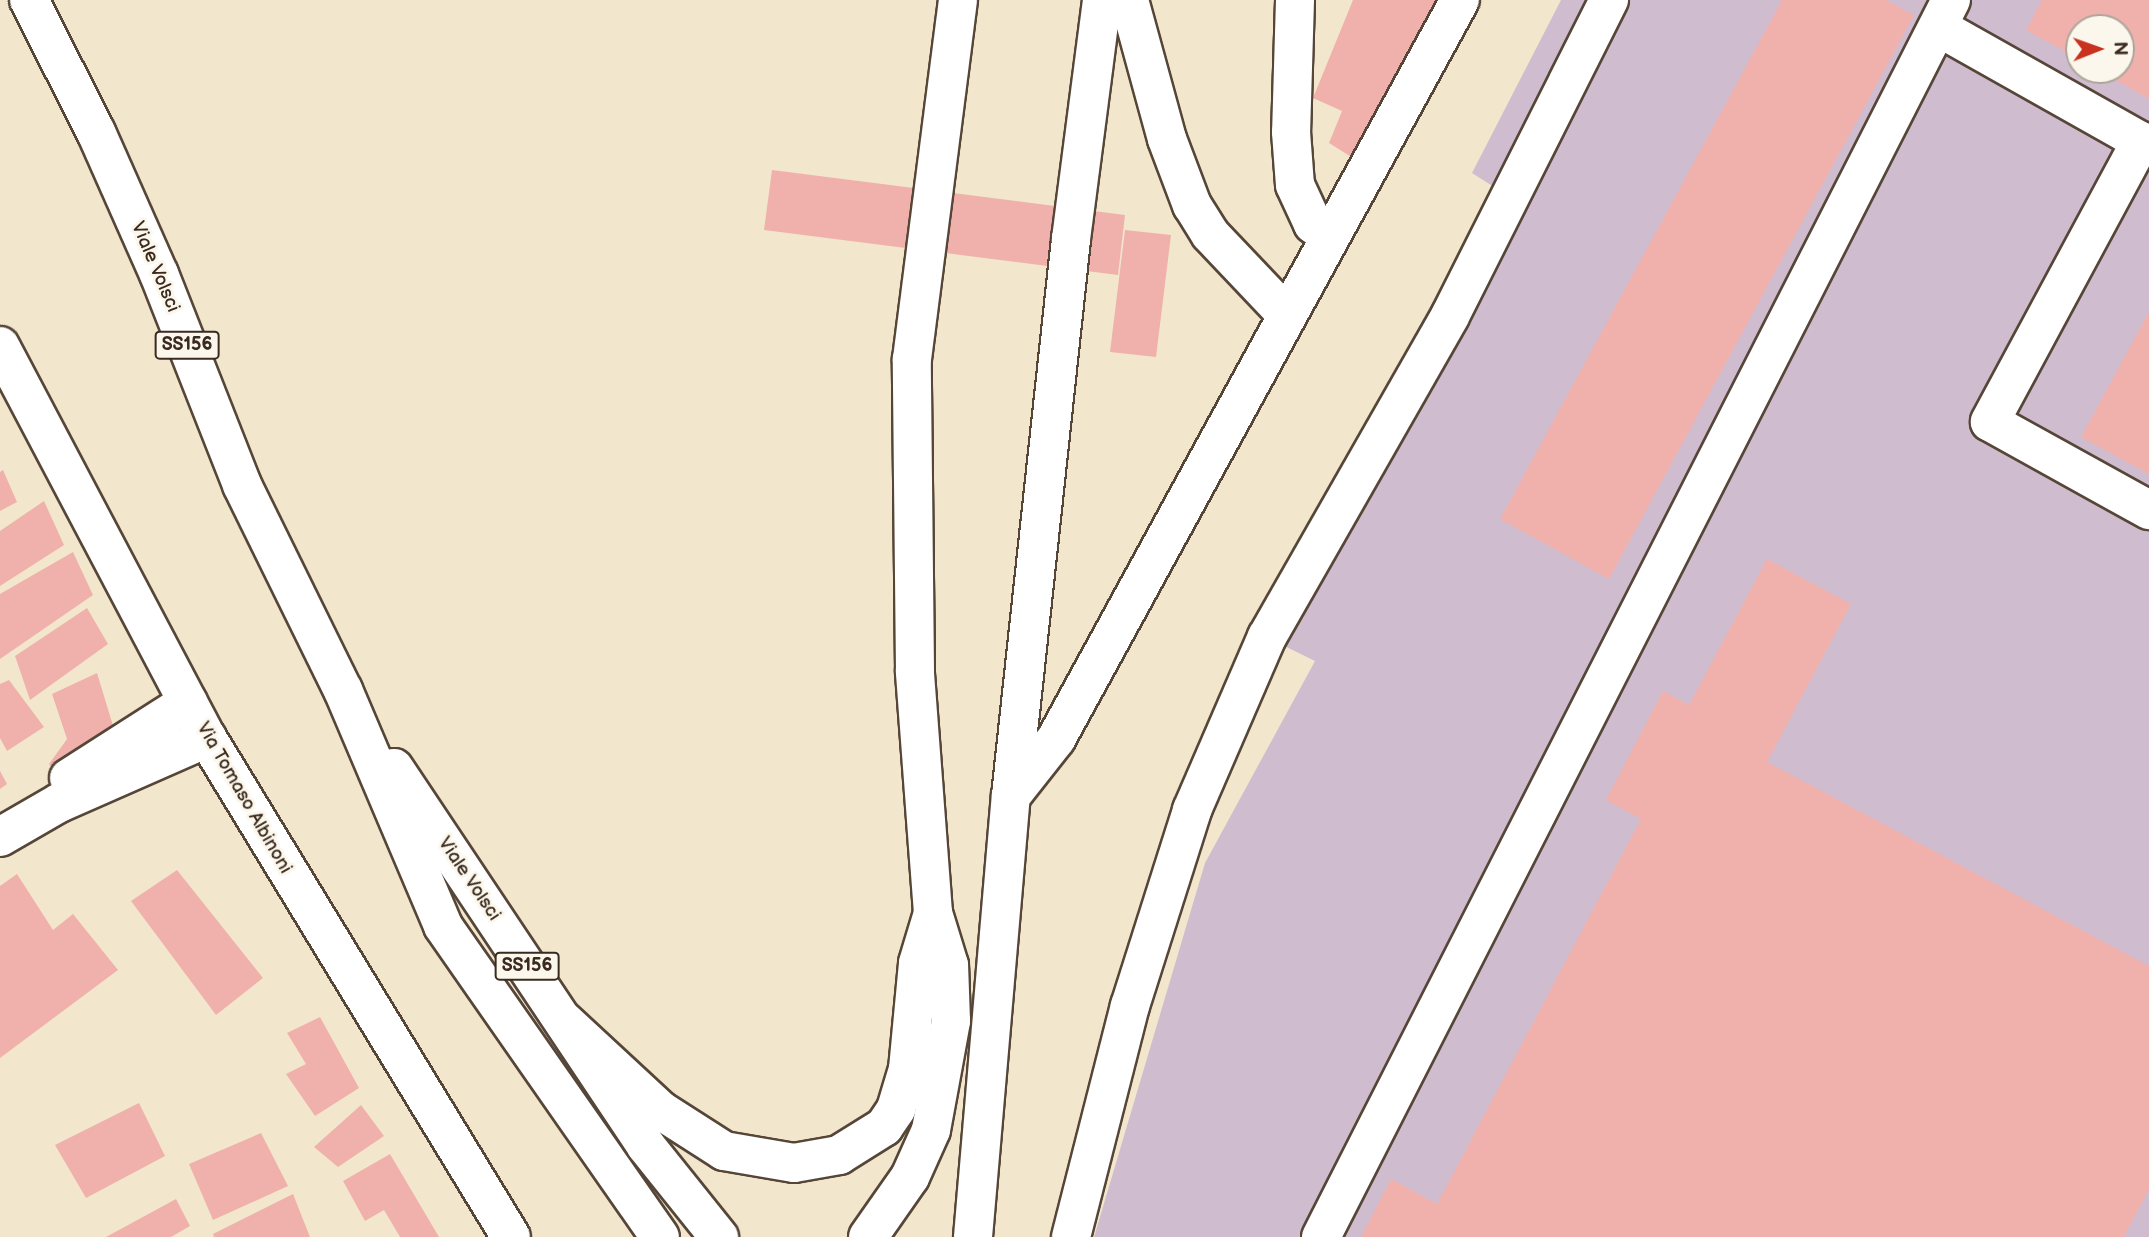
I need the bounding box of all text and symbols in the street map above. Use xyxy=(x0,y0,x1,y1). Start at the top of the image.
north arrow xyxy=(2065,14,2135,84)
text: N xyxy=(2108,41,2131,56)
street label: Viale Volsci xyxy=(126,218,184,316)
road number: SS156 xyxy=(154,330,220,360)
street label: Via Tomaso Albinoni xyxy=(191,718,297,878)
street label: Viale Volsci xyxy=(433,833,505,925)
road number: SS156 xyxy=(494,951,560,981)

